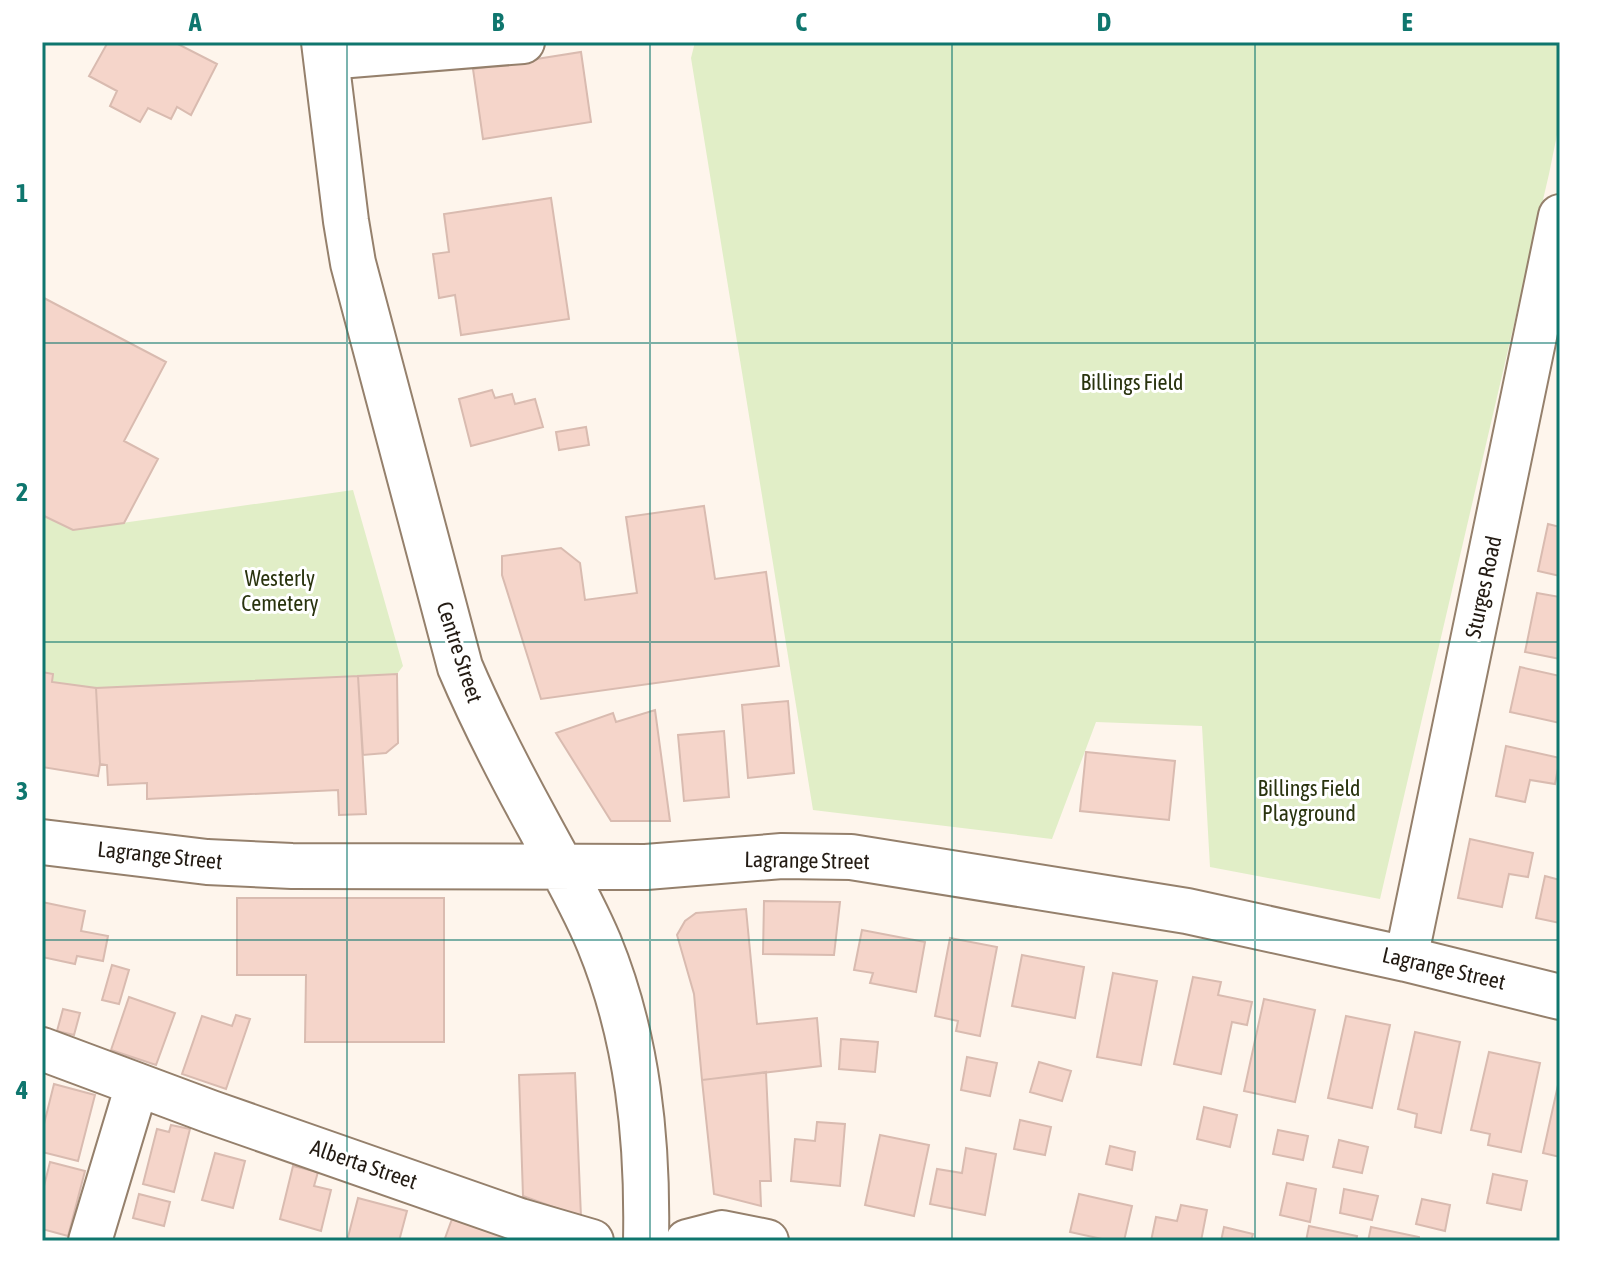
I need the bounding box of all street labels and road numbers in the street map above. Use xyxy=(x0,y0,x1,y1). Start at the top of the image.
street label: Sturges Road xyxy=(1459,534,1507,640)
street label: Centre Street xyxy=(431,598,489,706)
street label: Lagrange Street xyxy=(96,836,224,874)
street label: Lagrange Street xyxy=(744,846,870,874)
street label: Lagrange Street xyxy=(1380,941,1508,995)
street label: Alberta Street xyxy=(307,1134,421,1194)

